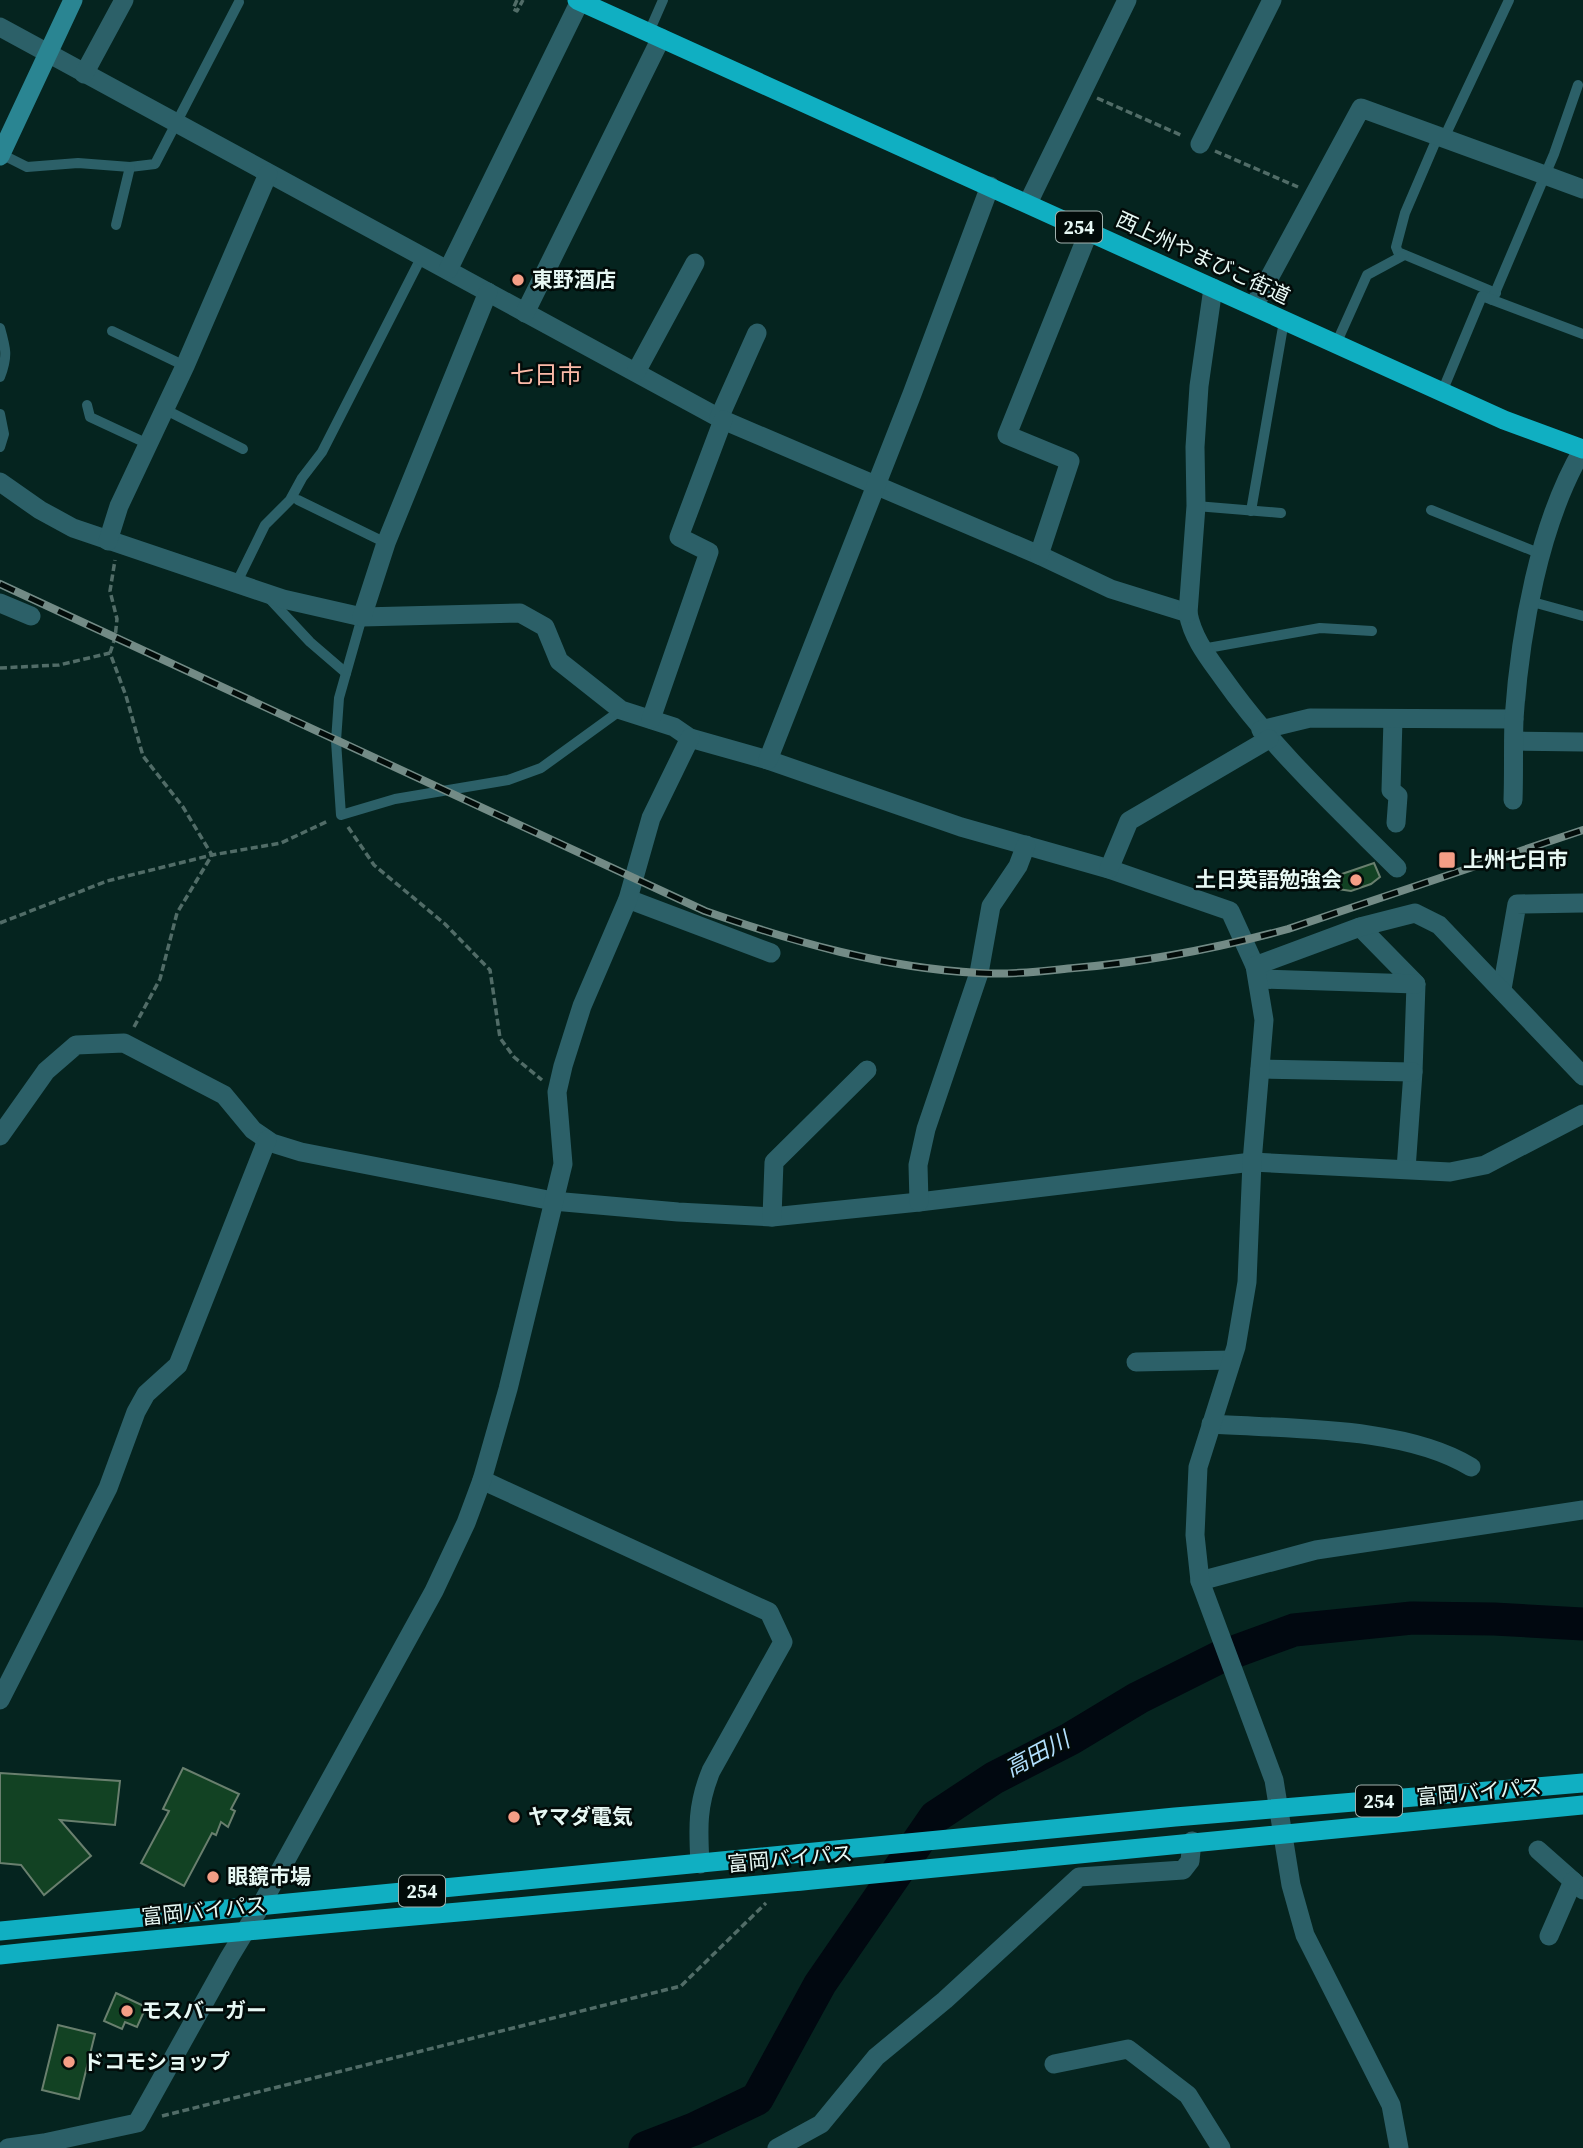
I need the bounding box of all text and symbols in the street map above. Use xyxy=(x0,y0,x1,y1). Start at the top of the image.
street label: 西上州やまびこ街道 xyxy=(1111,204,1295,311)
road number: 254 xyxy=(1056,212,1102,243)
place label: 東野酒店 xyxy=(532,265,616,294)
marker: 東野酒店 xyxy=(510,272,526,288)
district label: 七日市 xyxy=(510,358,582,391)
place label: 上州七日市 xyxy=(1463,845,1568,874)
marker: 上州七日市 xyxy=(1437,850,1457,870)
place label: 土日英語勉強会 xyxy=(1195,865,1342,894)
marker: 土日英語勉強会 xyxy=(1348,872,1364,888)
water label: 高田川 xyxy=(999,1722,1078,1784)
street label: 富岡バイパス xyxy=(1415,1772,1543,1811)
road number: 254 xyxy=(1356,1786,1402,1816)
place label: ヤマダ電気 xyxy=(528,1802,633,1831)
marker: ヤマダ電気 xyxy=(506,1809,522,1825)
street label: 富岡バイパス xyxy=(726,1839,854,1878)
place label: 眼鏡市場 xyxy=(227,1862,311,1891)
marker: 眼鏡市場 xyxy=(205,1869,221,1885)
road number: 254 xyxy=(399,1876,445,1907)
street label: 富岡バイパス xyxy=(140,1890,268,1931)
place label: モスバーガー xyxy=(141,1996,267,2025)
marker: モスバーガー xyxy=(119,2003,135,2019)
place label: ドコモショップ xyxy=(83,2047,230,2076)
marker: ドコモショップ xyxy=(61,2054,77,2070)

